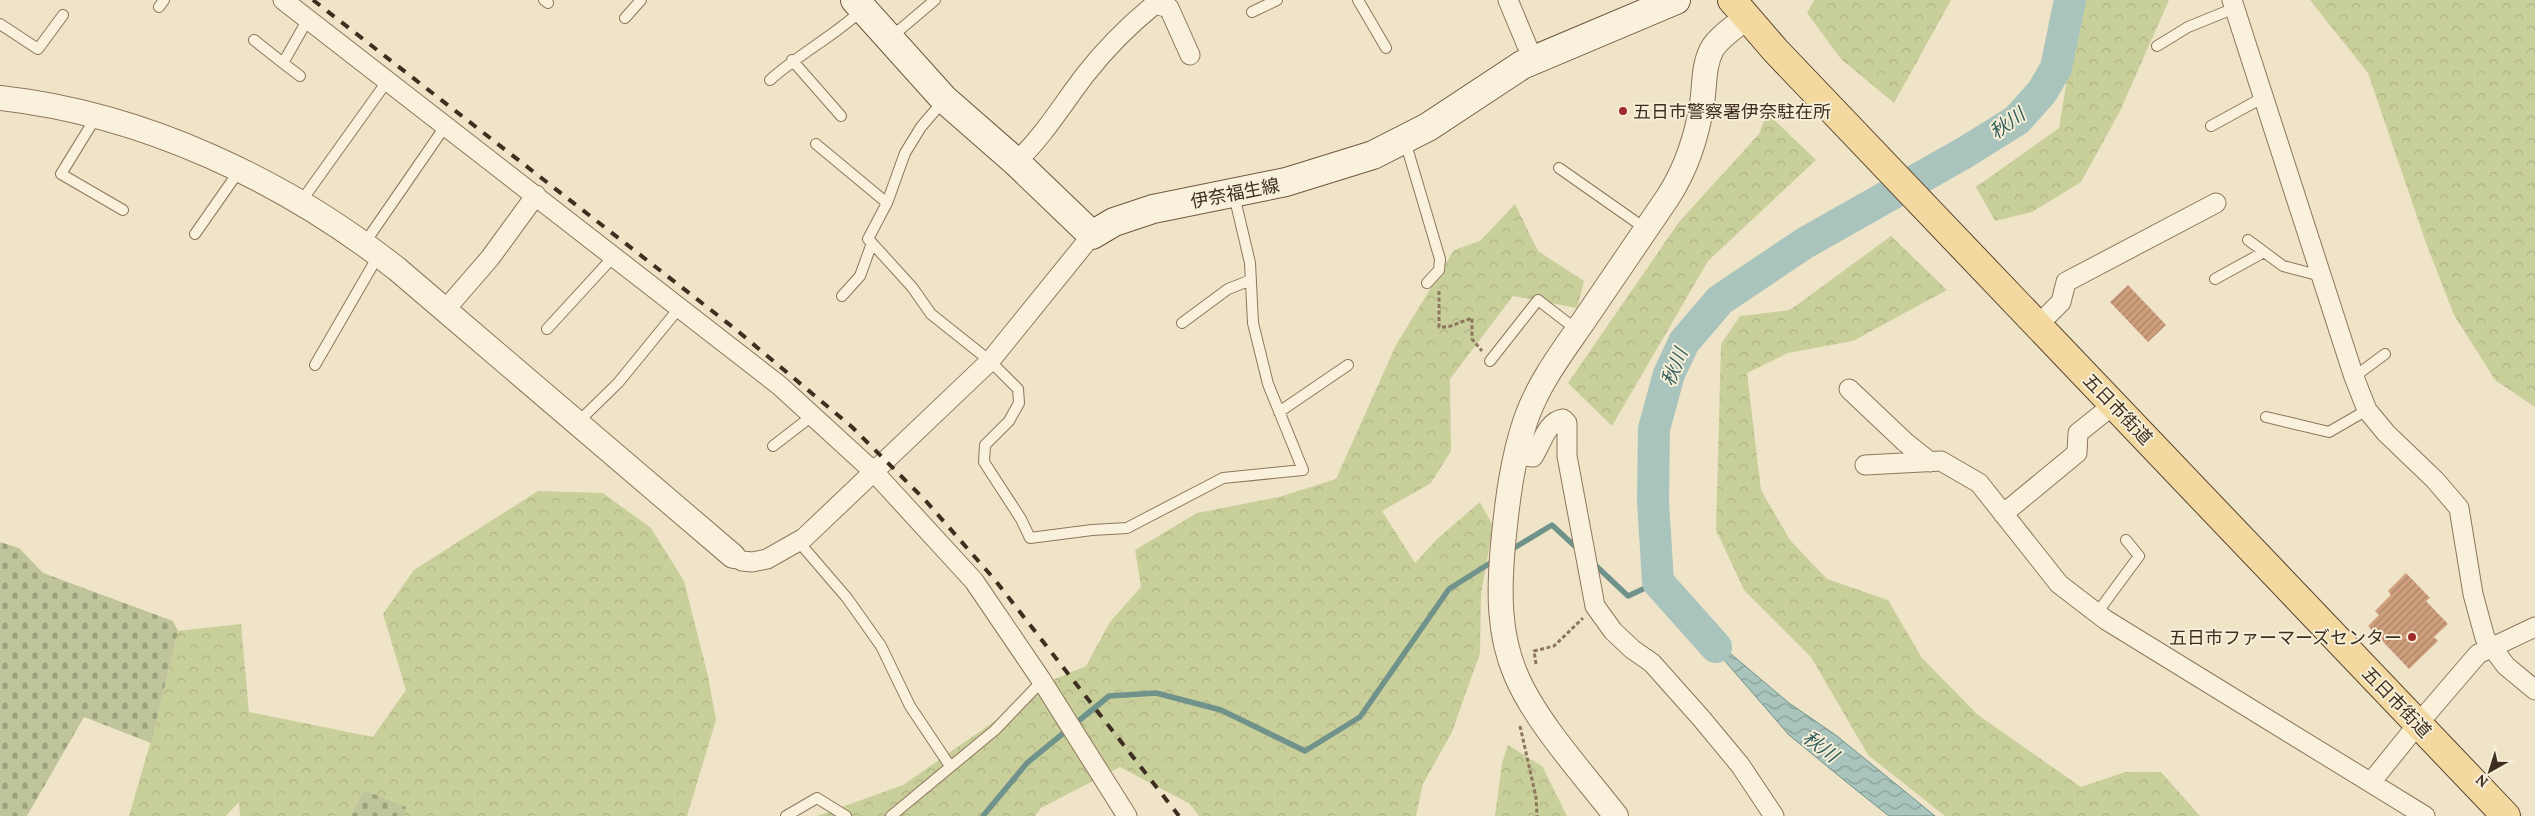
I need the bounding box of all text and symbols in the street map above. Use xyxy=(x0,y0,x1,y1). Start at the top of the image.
place label: 五日市警察署伊奈駐在所 xyxy=(1633,100,1831,123)
water label: 秋川 xyxy=(1985,101,2031,144)
marker: 五日市警察署伊奈駐在所 xyxy=(1617,105,1629,117)
street label: 伊奈福生線 xyxy=(1189,173,1281,213)
water label: 秋川 xyxy=(1656,343,1693,389)
street label: 五日市街道 xyxy=(2078,369,2158,449)
place label: 五日市ファーマーズセンター xyxy=(2169,626,2402,649)
marker: 五日市ファーマーズセンター xyxy=(2406,631,2418,643)
street label: 五日市街道 xyxy=(2357,662,2437,742)
water label: 秋川 xyxy=(1799,725,1845,768)
north arrow xyxy=(2465,746,2515,796)
text: N xyxy=(2472,771,2492,792)

